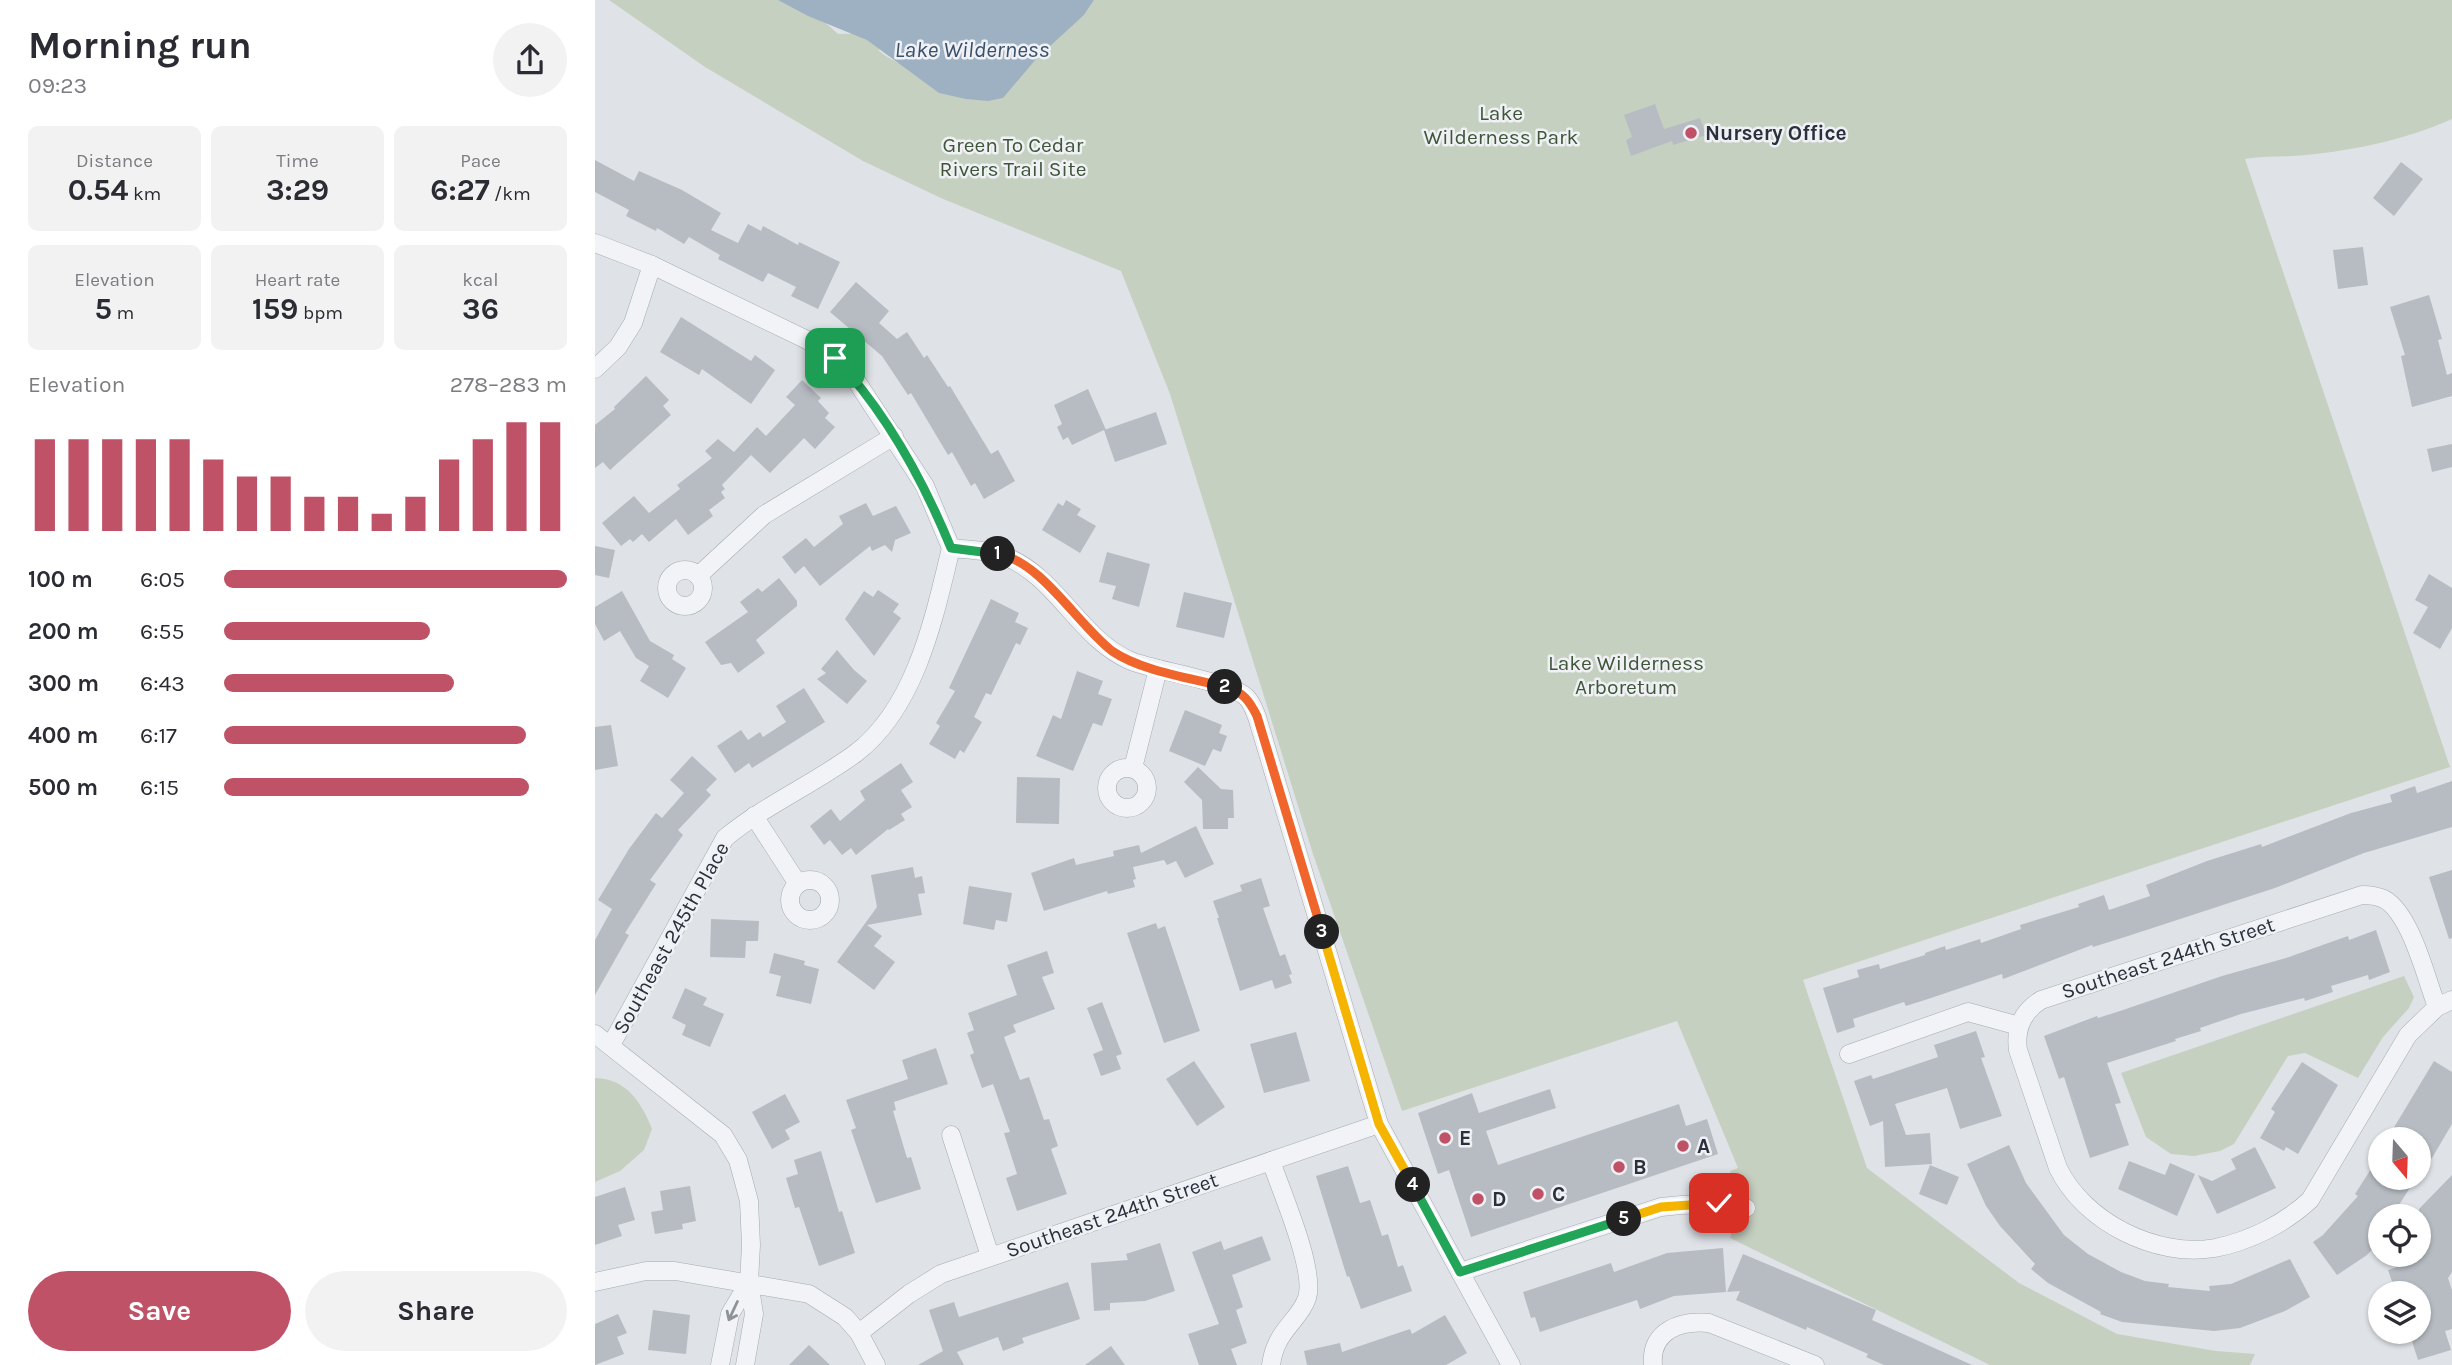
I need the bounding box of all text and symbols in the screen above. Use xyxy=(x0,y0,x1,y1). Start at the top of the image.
text: Morning run xyxy=(28,23,252,68)
button: share xyxy=(493,23,567,97)
water label: Lake Wilderness xyxy=(895,36,1050,63)
text: 09:23 xyxy=(28,72,87,99)
park label: Lake Wilderness Park xyxy=(1424,101,1579,149)
place label: Nursery Office xyxy=(1705,121,1847,145)
marker: Nursery Office xyxy=(1683,125,1699,141)
park label: Green To Cedar Rivers Trail Site xyxy=(940,133,1086,181)
text: Distance xyxy=(76,150,153,172)
text: Time xyxy=(276,150,319,172)
text: Pace xyxy=(460,150,501,172)
text: 0.54 xyxy=(68,172,128,208)
text: 3:29 xyxy=(266,172,329,208)
text: 6:27 xyxy=(430,172,490,208)
text: km xyxy=(128,183,161,205)
text: /km xyxy=(490,183,531,205)
text: Elevation xyxy=(74,269,155,291)
text: Heart rate xyxy=(255,269,340,291)
text: kcal xyxy=(462,269,499,291)
text: 5 xyxy=(95,291,112,327)
text: 159 xyxy=(252,291,298,327)
text: 36 xyxy=(462,291,499,327)
text: m xyxy=(112,302,134,324)
text: bpm xyxy=(298,302,343,324)
pin xyxy=(805,328,865,388)
icon: arrive xyxy=(816,339,854,377)
text: Elevation xyxy=(28,371,125,398)
text: 278–283 m xyxy=(450,371,567,398)
pin: 1 xyxy=(981,536,1015,572)
text: 1 xyxy=(994,542,1001,564)
text: 100 m xyxy=(28,566,93,593)
text: 6:05 xyxy=(140,566,185,593)
text: 200 m xyxy=(28,618,99,645)
text: 6:55 xyxy=(140,618,184,645)
park label: Lake Wilderness Arboretum xyxy=(1548,651,1704,699)
text: 300 m xyxy=(28,670,99,697)
text: 6:43 xyxy=(140,670,185,697)
pin: 2 xyxy=(1207,670,1243,704)
text: 2 xyxy=(1219,675,1230,697)
text: 400 m xyxy=(28,722,98,749)
text: 6:17 xyxy=(140,722,177,749)
text: 500 m xyxy=(28,774,98,801)
text: 6:15 xyxy=(140,774,179,801)
street label: Southeast 245th Place xyxy=(608,838,734,1038)
street label: Southeast 244th Street xyxy=(2058,912,2278,1004)
pin: 3 xyxy=(1305,914,1339,950)
text: 3 xyxy=(1316,920,1327,942)
place label: E xyxy=(1459,1126,1471,1150)
north arrow xyxy=(2368,1127,2431,1190)
map controls xyxy=(2368,1127,2431,1344)
marker: E xyxy=(1437,1130,1453,1146)
place label: A xyxy=(1697,1134,1710,1158)
marker: A xyxy=(1675,1138,1691,1154)
place label: B xyxy=(1633,1155,1647,1179)
marker: B xyxy=(1611,1159,1627,1175)
street label: Southeast 244th Street xyxy=(1003,1167,1221,1263)
pin: 4 xyxy=(1395,1168,1431,1202)
text: 4 xyxy=(1407,1173,1418,1195)
pin xyxy=(1689,1173,1749,1233)
place label: C xyxy=(1552,1182,1565,1206)
icon: check xyxy=(1700,1184,1738,1222)
marker: C xyxy=(1530,1186,1546,1202)
place label: D xyxy=(1492,1187,1506,1211)
marker: D xyxy=(1470,1191,1486,1207)
pin: 5 xyxy=(1607,1202,1641,1236)
button: locate xyxy=(2368,1204,2431,1267)
text: 5 xyxy=(1618,1207,1629,1229)
button: Save xyxy=(28,1271,291,1351)
button: Share xyxy=(305,1271,567,1351)
button: layers xyxy=(2368,1281,2431,1344)
one-way arrow xyxy=(726,1300,739,1321)

